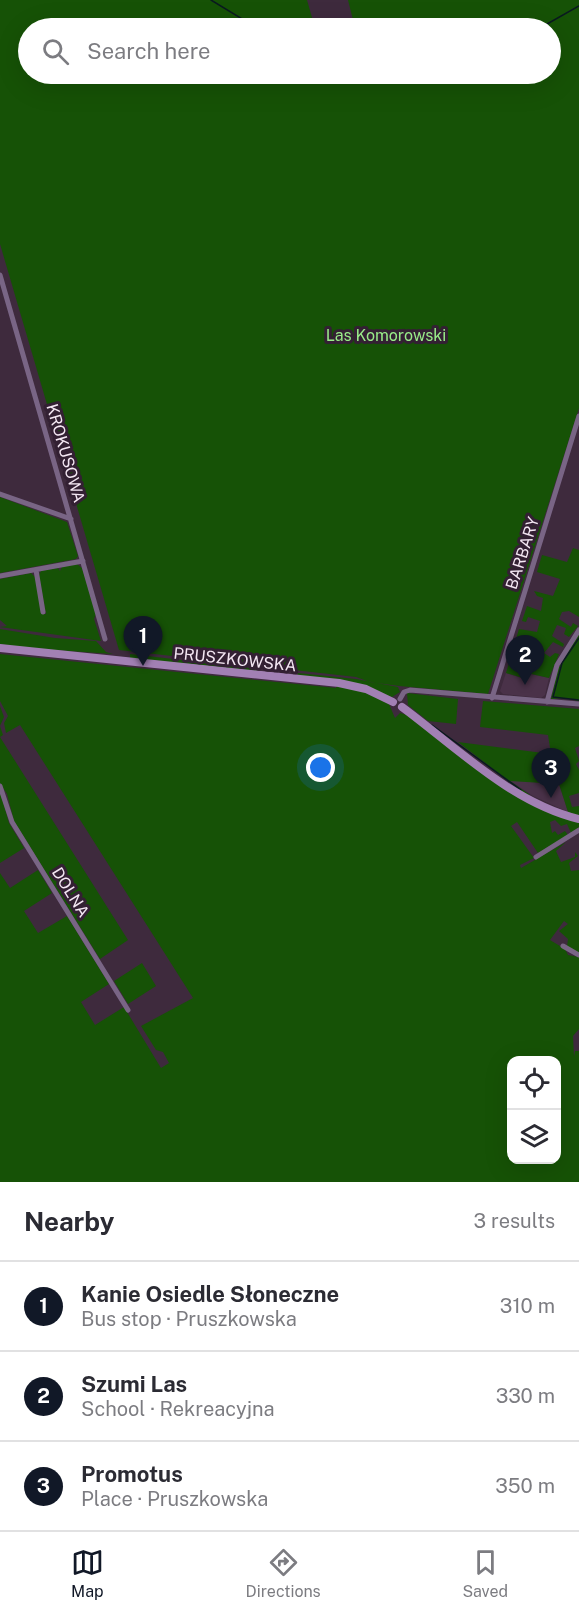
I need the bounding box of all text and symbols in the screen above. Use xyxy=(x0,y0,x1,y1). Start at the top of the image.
search box xyxy=(18,18,561,84)
icon: search xyxy=(39,35,72,68)
text: Search here xyxy=(87,38,211,64)
park label: Las Komorowski xyxy=(326,326,446,345)
street label: KROKUSOWA xyxy=(42,402,89,505)
street label: BARBARY xyxy=(502,514,543,592)
pin: 1 xyxy=(124,616,162,666)
pin: 2 xyxy=(506,636,544,685)
street label: PRUSZKOWSKA xyxy=(173,644,297,675)
pin: 3 xyxy=(532,748,570,798)
your location xyxy=(306,753,335,782)
street label: DOLNA xyxy=(48,864,93,921)
map controls xyxy=(507,1056,561,1164)
button: locate xyxy=(507,1056,561,1110)
button: layers xyxy=(507,1110,561,1164)
text: Nearby xyxy=(24,1206,114,1237)
text: 3 results xyxy=(474,1209,555,1233)
text: Kanie Osiedle Słoneczne xyxy=(81,1281,339,1307)
text: 1 xyxy=(39,1294,48,1318)
text: 310 m xyxy=(500,1294,555,1318)
text: Bus stop · Pruszkowska xyxy=(81,1307,297,1331)
text: Szumi Las xyxy=(81,1371,187,1397)
text: 2 xyxy=(37,1384,50,1408)
text: 330 m xyxy=(496,1384,555,1408)
text: School · Rekreacyjna xyxy=(81,1397,275,1421)
text: Promotus xyxy=(81,1461,183,1487)
text: 3 xyxy=(37,1474,50,1498)
text: 350 m xyxy=(495,1474,555,1498)
text: Place · Pruszkowska xyxy=(81,1487,268,1511)
tab: Map xyxy=(71,1546,104,1601)
tab: Directions xyxy=(246,1546,321,1601)
tab: Saved xyxy=(462,1546,508,1601)

